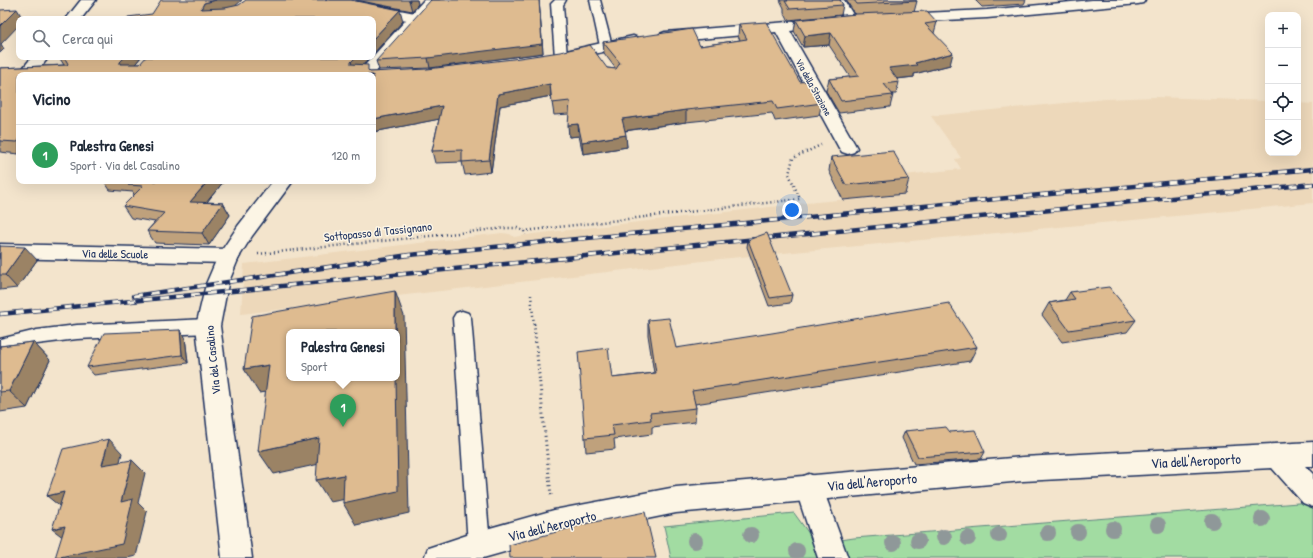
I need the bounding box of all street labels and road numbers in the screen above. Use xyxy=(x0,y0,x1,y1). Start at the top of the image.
street label: Via della Stazione xyxy=(792,56,835,118)
street label: Sottopasso di Tassignano xyxy=(323,217,433,246)
street label: Via delle Scuole xyxy=(81,244,149,263)
street label: Via del Casalino xyxy=(200,325,225,395)
street label: Via dell'Aeroporto xyxy=(1151,449,1242,473)
street label: Via dell'Aeroporto xyxy=(826,468,918,496)
street label: Via dell'Aeroporto xyxy=(506,505,598,547)

